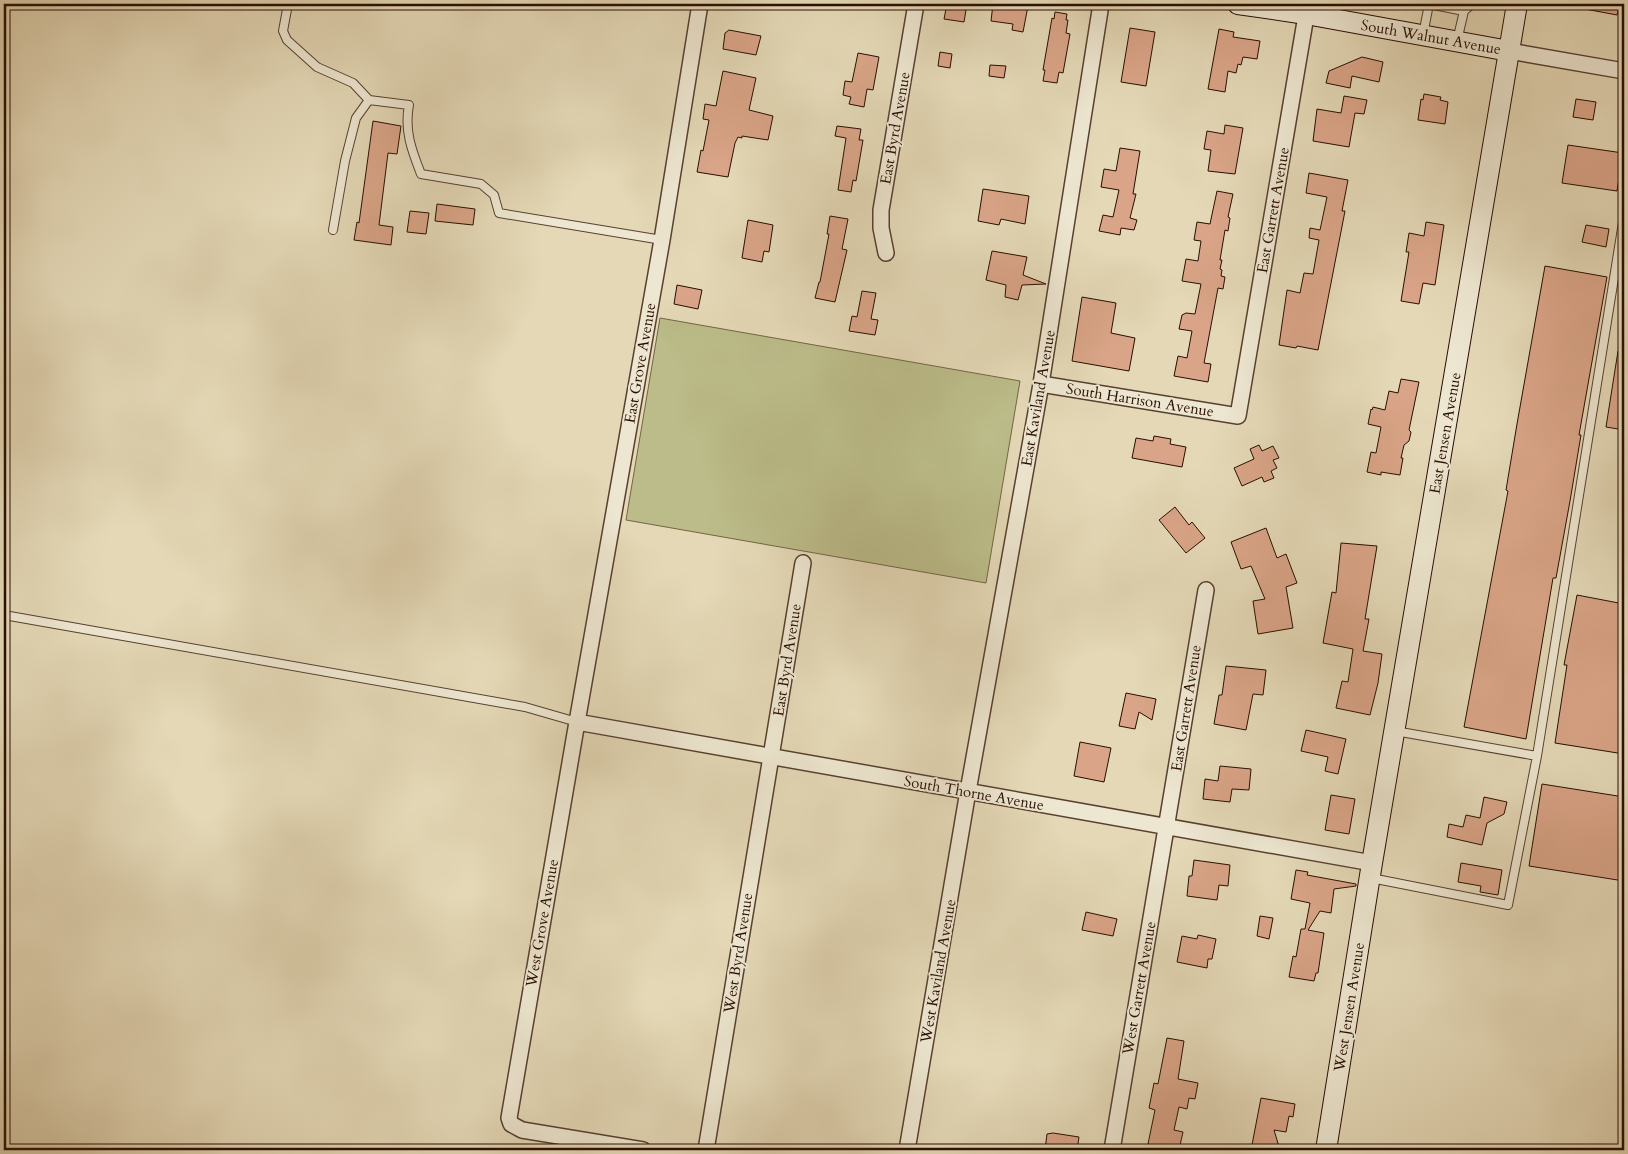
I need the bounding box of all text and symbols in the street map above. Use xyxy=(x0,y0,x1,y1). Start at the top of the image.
street label: South Walnut Avenue xyxy=(1359,15,1503,59)
street label: East Byrd Avenue xyxy=(875,70,915,186)
street label: East Garrett Avenue xyxy=(1252,145,1294,275)
street label: East Grove Avenue xyxy=(620,301,660,425)
street label: East Kaviland Avenue xyxy=(1016,328,1060,468)
street label: East Jensen Avenue xyxy=(1424,371,1466,495)
street label: South Harrison Avenue xyxy=(1065,378,1216,422)
street label: East Byrd Avenue xyxy=(768,602,806,718)
street label: East Garrett Avenue xyxy=(1166,643,1206,773)
street label: South Thorne Avenue xyxy=(902,771,1046,815)
street label: West Grove Avenue xyxy=(521,857,563,990)
street label: West Byrd Avenue xyxy=(718,891,757,1016)
street label: West Kaviland Avenue xyxy=(915,897,961,1046)
street label: West Garrett Avenue xyxy=(1117,919,1161,1057)
street label: West Jensen Avenue xyxy=(1329,941,1369,1074)

